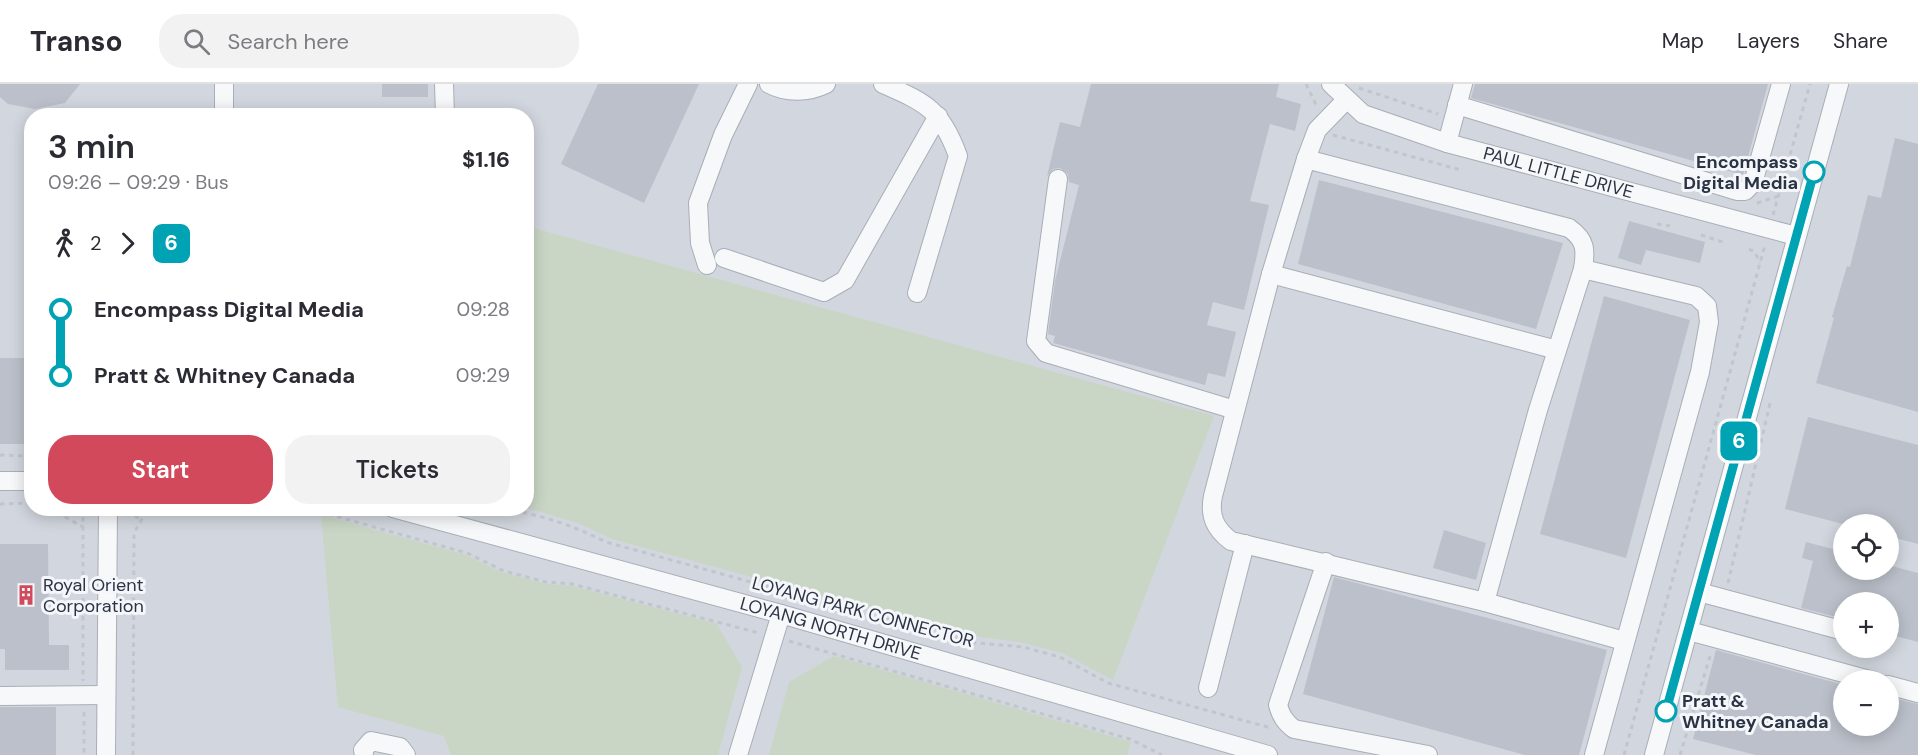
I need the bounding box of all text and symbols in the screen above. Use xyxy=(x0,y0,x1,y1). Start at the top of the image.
search box xyxy=(159,14,579,68)
text: Transo xyxy=(30,23,123,60)
icon: search xyxy=(180,25,213,58)
text: Search here xyxy=(228,27,349,56)
text: Map xyxy=(1662,27,1704,55)
text: Layers xyxy=(1737,27,1800,55)
text: Share xyxy=(1833,27,1888,55)
text: 3 min xyxy=(48,125,135,168)
street label: PAUL LITTLE DRIVE xyxy=(1481,141,1636,204)
text: $1.16 xyxy=(462,145,510,174)
place label: Encompass Digital Media xyxy=(1683,150,1798,195)
marker: Encompass Digital Media xyxy=(1803,161,1825,183)
text: 09:26 – 09:29 · Bus xyxy=(48,169,229,195)
icon: walk xyxy=(48,227,81,260)
icon: forward xyxy=(111,227,144,260)
text: 6 xyxy=(165,229,178,257)
text: 2 xyxy=(90,230,102,256)
text: Encompass Digital Media xyxy=(94,295,364,324)
text: 09:28 xyxy=(456,296,510,322)
text: Pratt & Whitney Canada xyxy=(94,361,355,390)
text: 09:29 xyxy=(456,362,510,388)
line badge: 6 xyxy=(1720,422,1758,460)
text: 6 xyxy=(1732,427,1746,455)
button: Start xyxy=(48,435,273,504)
button: Tickets xyxy=(285,435,510,504)
map controls xyxy=(1833,514,1899,736)
button: locate xyxy=(1833,514,1899,580)
street label: LOYANG PARK CONNECTOR xyxy=(749,571,977,653)
place label: Royal Orient Corporation xyxy=(43,573,144,618)
building icon: Royal Orient Corporation xyxy=(14,583,38,607)
street label: LOYANG NORTH DRIVE xyxy=(738,591,924,666)
button: + xyxy=(1833,592,1899,658)
button: − xyxy=(1833,670,1899,736)
place label: Pratt & Whitney Canada xyxy=(1682,689,1829,734)
marker: Pratt & Whitney Canada xyxy=(1655,700,1677,722)

